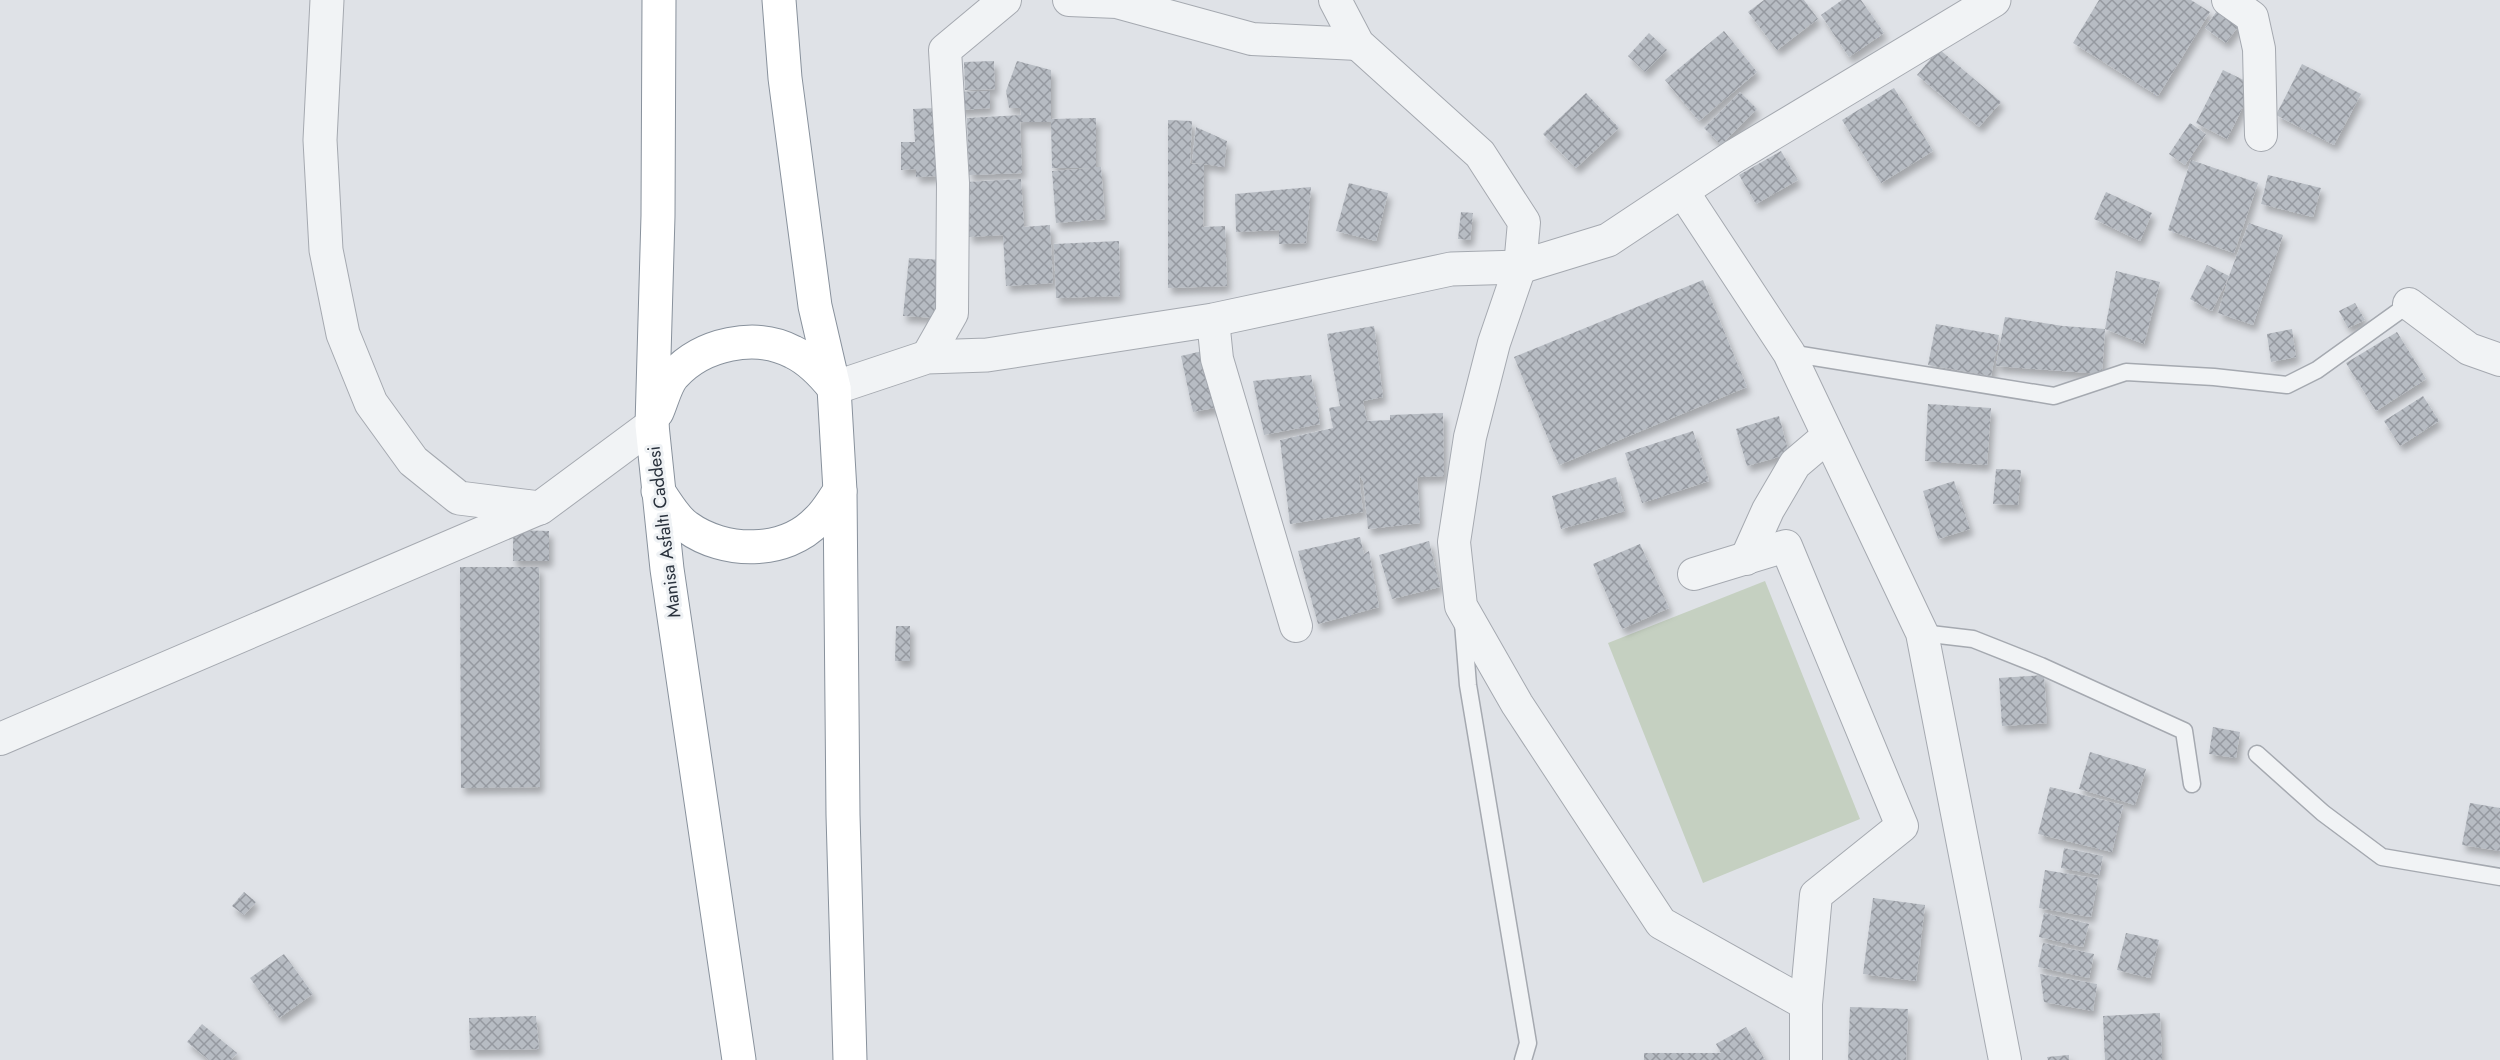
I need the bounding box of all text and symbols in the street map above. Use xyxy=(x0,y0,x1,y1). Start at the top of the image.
street label: Manisa Asfaltı Caddesi xyxy=(641,445,687,619)

